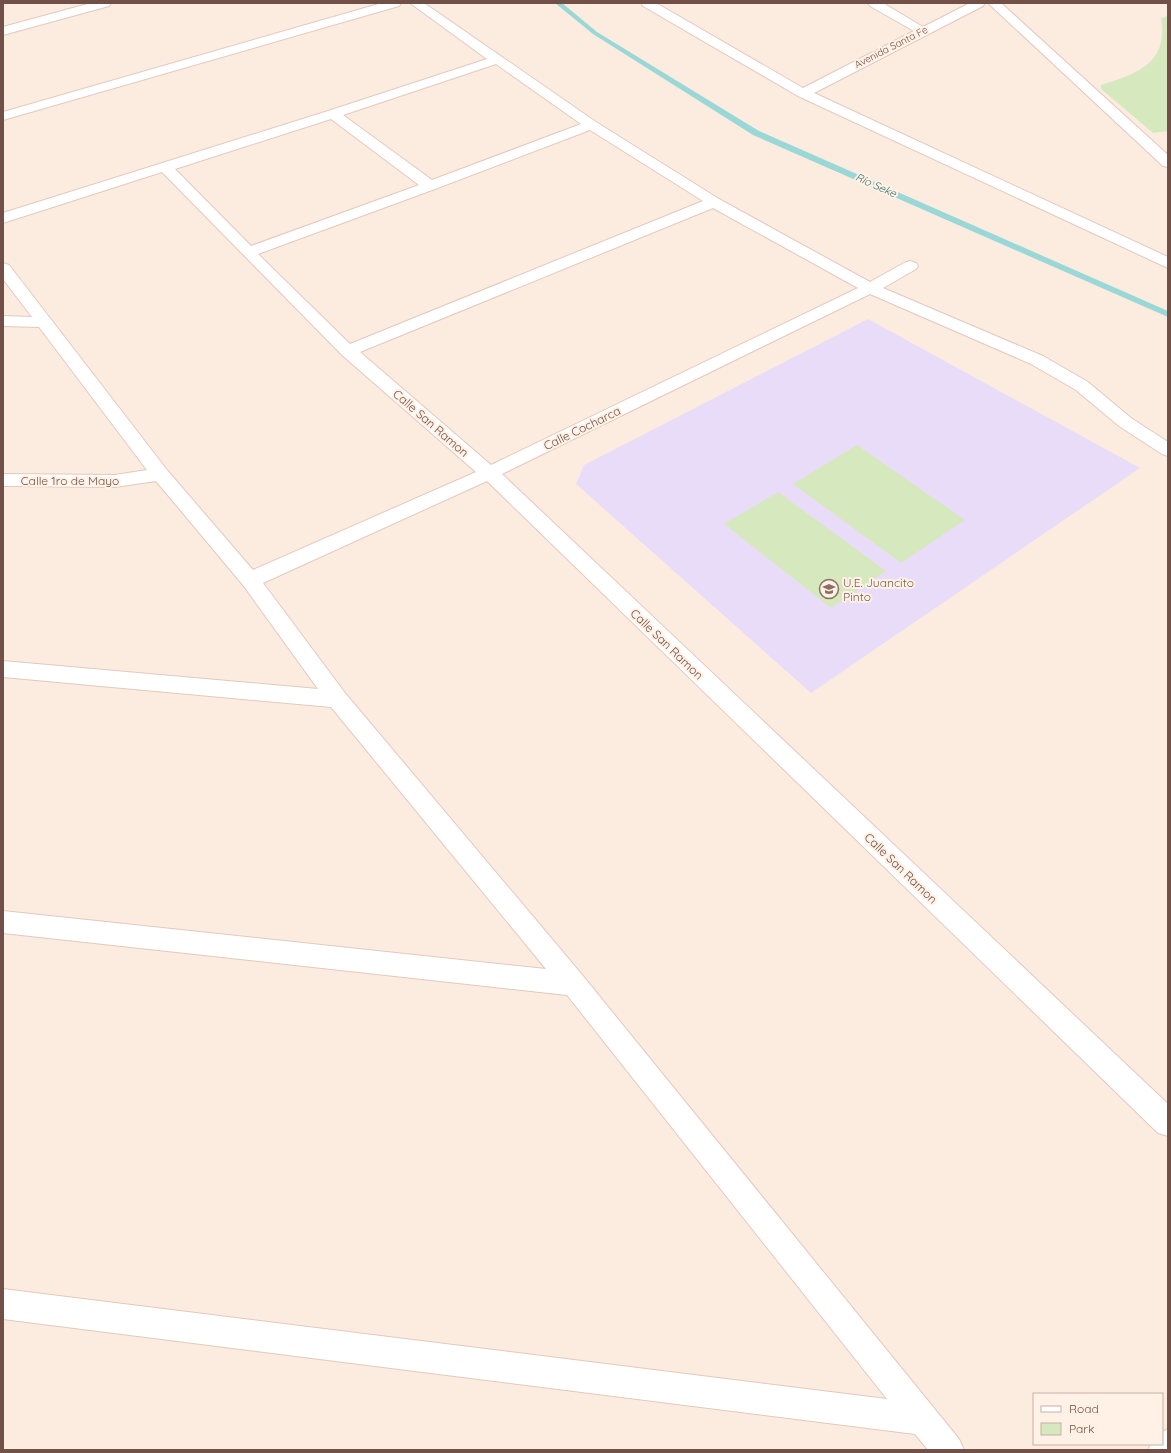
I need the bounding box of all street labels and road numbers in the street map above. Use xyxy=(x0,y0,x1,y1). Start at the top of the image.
street label: Avenida Santa Fe xyxy=(852,23,930,71)
street label: Calle San Ramon xyxy=(390,386,472,460)
street label: Calle Cocharca xyxy=(541,403,623,453)
street label: Calle 1ro de Mayo xyxy=(21,473,119,488)
street label: Calle San Ramon xyxy=(628,606,706,682)
street label: Calle San Ramon xyxy=(862,830,940,906)

